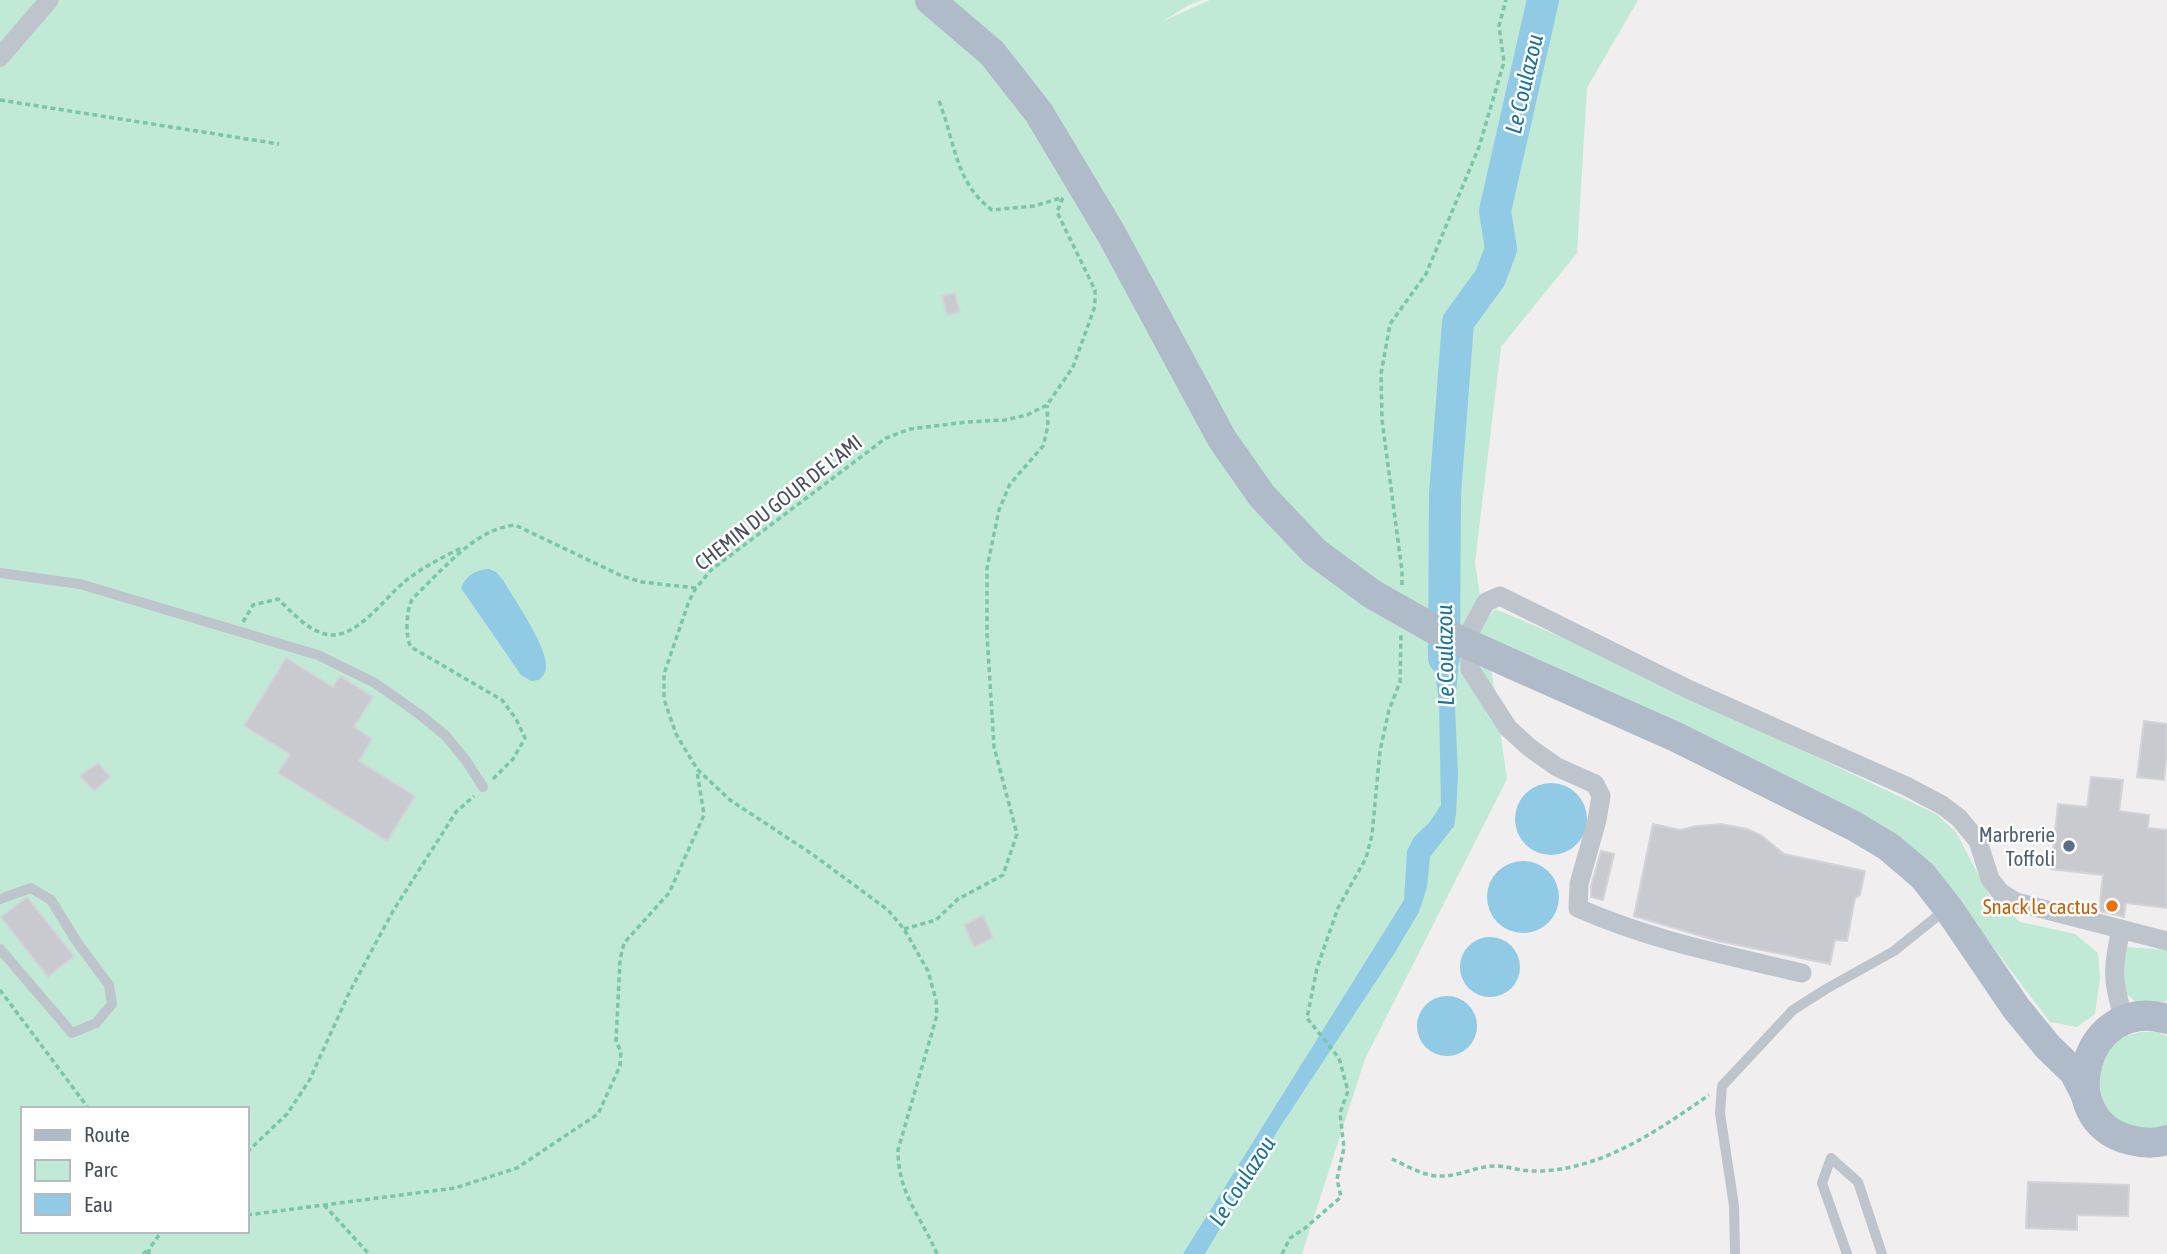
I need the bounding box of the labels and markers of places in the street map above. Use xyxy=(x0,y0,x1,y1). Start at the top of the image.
place label: Marbrerie Toffoli xyxy=(1979,822,2055,870)
marker: Marbrerie Toffoli xyxy=(2061,838,2077,854)
place label: Snack le cactus xyxy=(1983,894,2098,918)
marker: Snack le cactus xyxy=(2104,898,2120,914)

